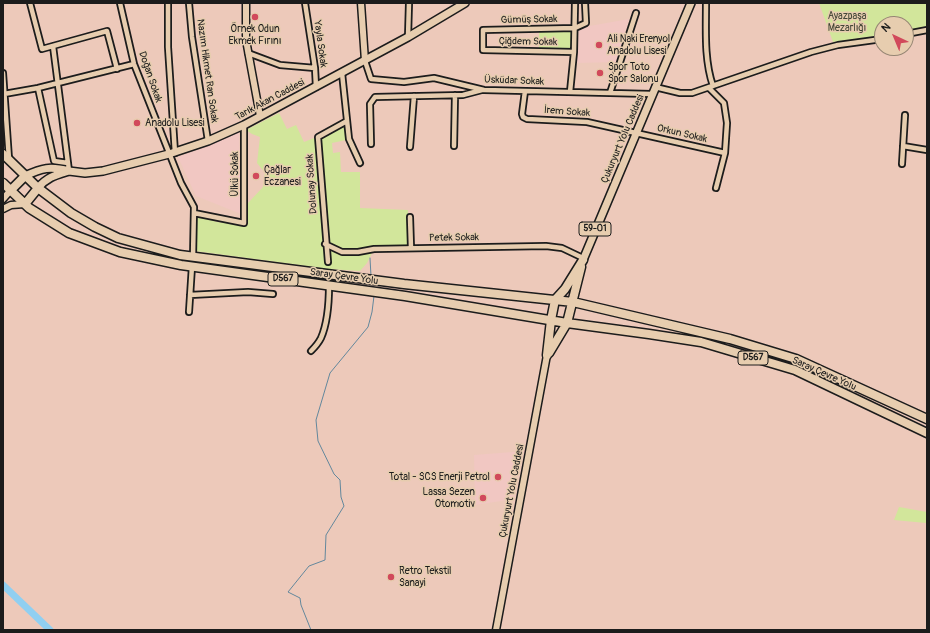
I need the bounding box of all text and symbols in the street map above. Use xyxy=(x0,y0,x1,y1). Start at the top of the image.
park label: Ayazpaşa Mezarlığı xyxy=(828,10,866,34)
marker: Örnek Odun Ekmek Fırını xyxy=(250,12,260,22)
street label: Gümüş Sokak xyxy=(501,14,557,26)
north arrow xyxy=(874,16,914,56)
street label: Nazım Hikmet Ran Sokak xyxy=(194,18,220,124)
street label: Yayla Sokak xyxy=(311,20,329,68)
text: N xyxy=(879,20,893,35)
place label: Örnek Odun Ekmek Fırını xyxy=(229,23,281,46)
place label: Ali Naki Erenyol Anadolu Lisesi xyxy=(607,33,670,56)
street label: Çiğdem Sokak xyxy=(499,35,557,49)
marker: Ali Naki Erenyol Anadolu Lisesi xyxy=(594,40,604,50)
street label: Doğan Sokak xyxy=(136,50,164,104)
place label: Spor Toto Spor Salonu xyxy=(608,61,658,84)
marker: Spor Toto Spor Salonu xyxy=(595,68,605,78)
street label: Üsküdar Sokak xyxy=(484,74,544,88)
street label: Tarık Akan Caddesi xyxy=(233,77,307,123)
street label: Çukuryurt Yolu Caddesi xyxy=(599,93,647,185)
street label: İrem Sokak xyxy=(544,104,590,120)
place label: Anadolu Lisesi xyxy=(145,117,205,129)
marker: Anadolu Lisesi xyxy=(132,118,142,128)
street label: Orkun Sokak xyxy=(656,122,708,146)
street label: Ülkü Sokak xyxy=(229,152,241,196)
street label: Dolunay Sokak xyxy=(304,154,320,214)
place label: Çağlar Eczanesi xyxy=(264,164,301,188)
marker: Çağlar Eczanesi xyxy=(251,171,261,181)
road number: 59-01 xyxy=(579,222,611,236)
street label: Petek Sokak xyxy=(429,232,479,244)
street label: Saray Çevre Yolu xyxy=(309,266,379,288)
road number: D567 xyxy=(268,272,298,286)
road number: D567 xyxy=(738,351,768,365)
street label: Saray Çevre Yolu xyxy=(790,354,858,394)
street label: Çukuryurt Yolu Caddesi xyxy=(497,443,527,539)
place label: Total - SCS Enerji Petrol xyxy=(389,471,490,483)
marker: Total - SCS Enerji Petrol xyxy=(493,472,503,482)
place label: Lassa Sezen Otomotiv xyxy=(423,486,475,510)
marker: Lassa Sezen Otomotiv xyxy=(478,493,488,503)
place label: Retro Tekstil Sanayi xyxy=(399,565,451,588)
marker: Retro Tekstil Sanayi xyxy=(386,572,396,582)

